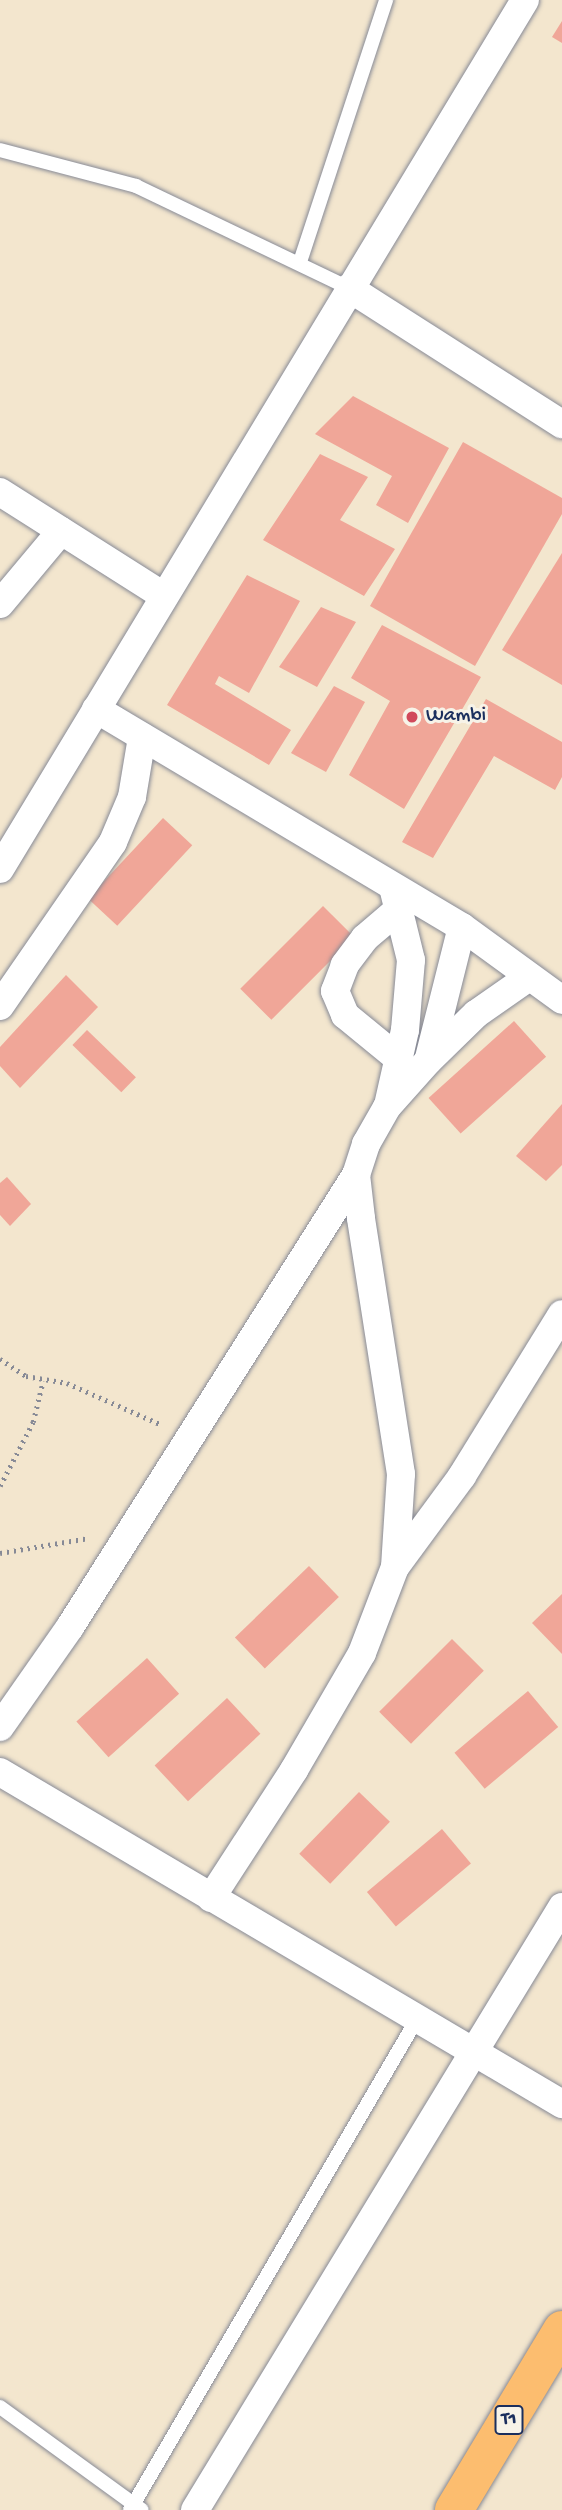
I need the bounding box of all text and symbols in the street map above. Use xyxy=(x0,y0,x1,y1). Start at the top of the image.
place label: Wambi xyxy=(426,704,486,730)
marker: Wambi xyxy=(404,709,420,725)
road number: T1 xyxy=(493,2404,525,2436)

